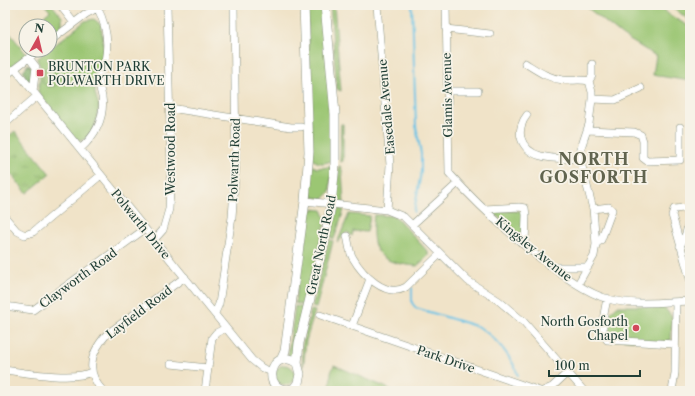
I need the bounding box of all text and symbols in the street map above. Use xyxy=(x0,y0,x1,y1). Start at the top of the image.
north arrow xyxy=(18,18,58,58)
text: N xyxy=(34,21,46,36)
street label: Glamis Avenue xyxy=(439,52,455,138)
street label: Easedale Avenue xyxy=(374,58,398,155)
place label: BRUNTON PARK POLWARTH DRIVE xyxy=(48,59,165,88)
marker: BRUNTON PARK POLWARTH DRIVE xyxy=(35,68,45,78)
street label: Westwood Road xyxy=(163,102,178,196)
street label: Polwarth Road xyxy=(225,117,243,202)
district label: NORTH GOSFORTH xyxy=(540,149,648,187)
street label: Polwarth Drive xyxy=(108,186,174,262)
street label: Great North Road xyxy=(303,193,339,296)
street label: Kingsley Avenue xyxy=(493,214,575,285)
street label: Clayworth Road xyxy=(36,244,120,311)
street label: Layfield Road xyxy=(103,282,175,342)
place label: North Gosforth Chapel xyxy=(540,314,628,343)
marker: North Gosforth Chapel xyxy=(631,323,641,333)
street label: Park Drive xyxy=(415,342,477,376)
scale bar xyxy=(549,352,640,378)
text: 100 m xyxy=(555,358,590,373)

